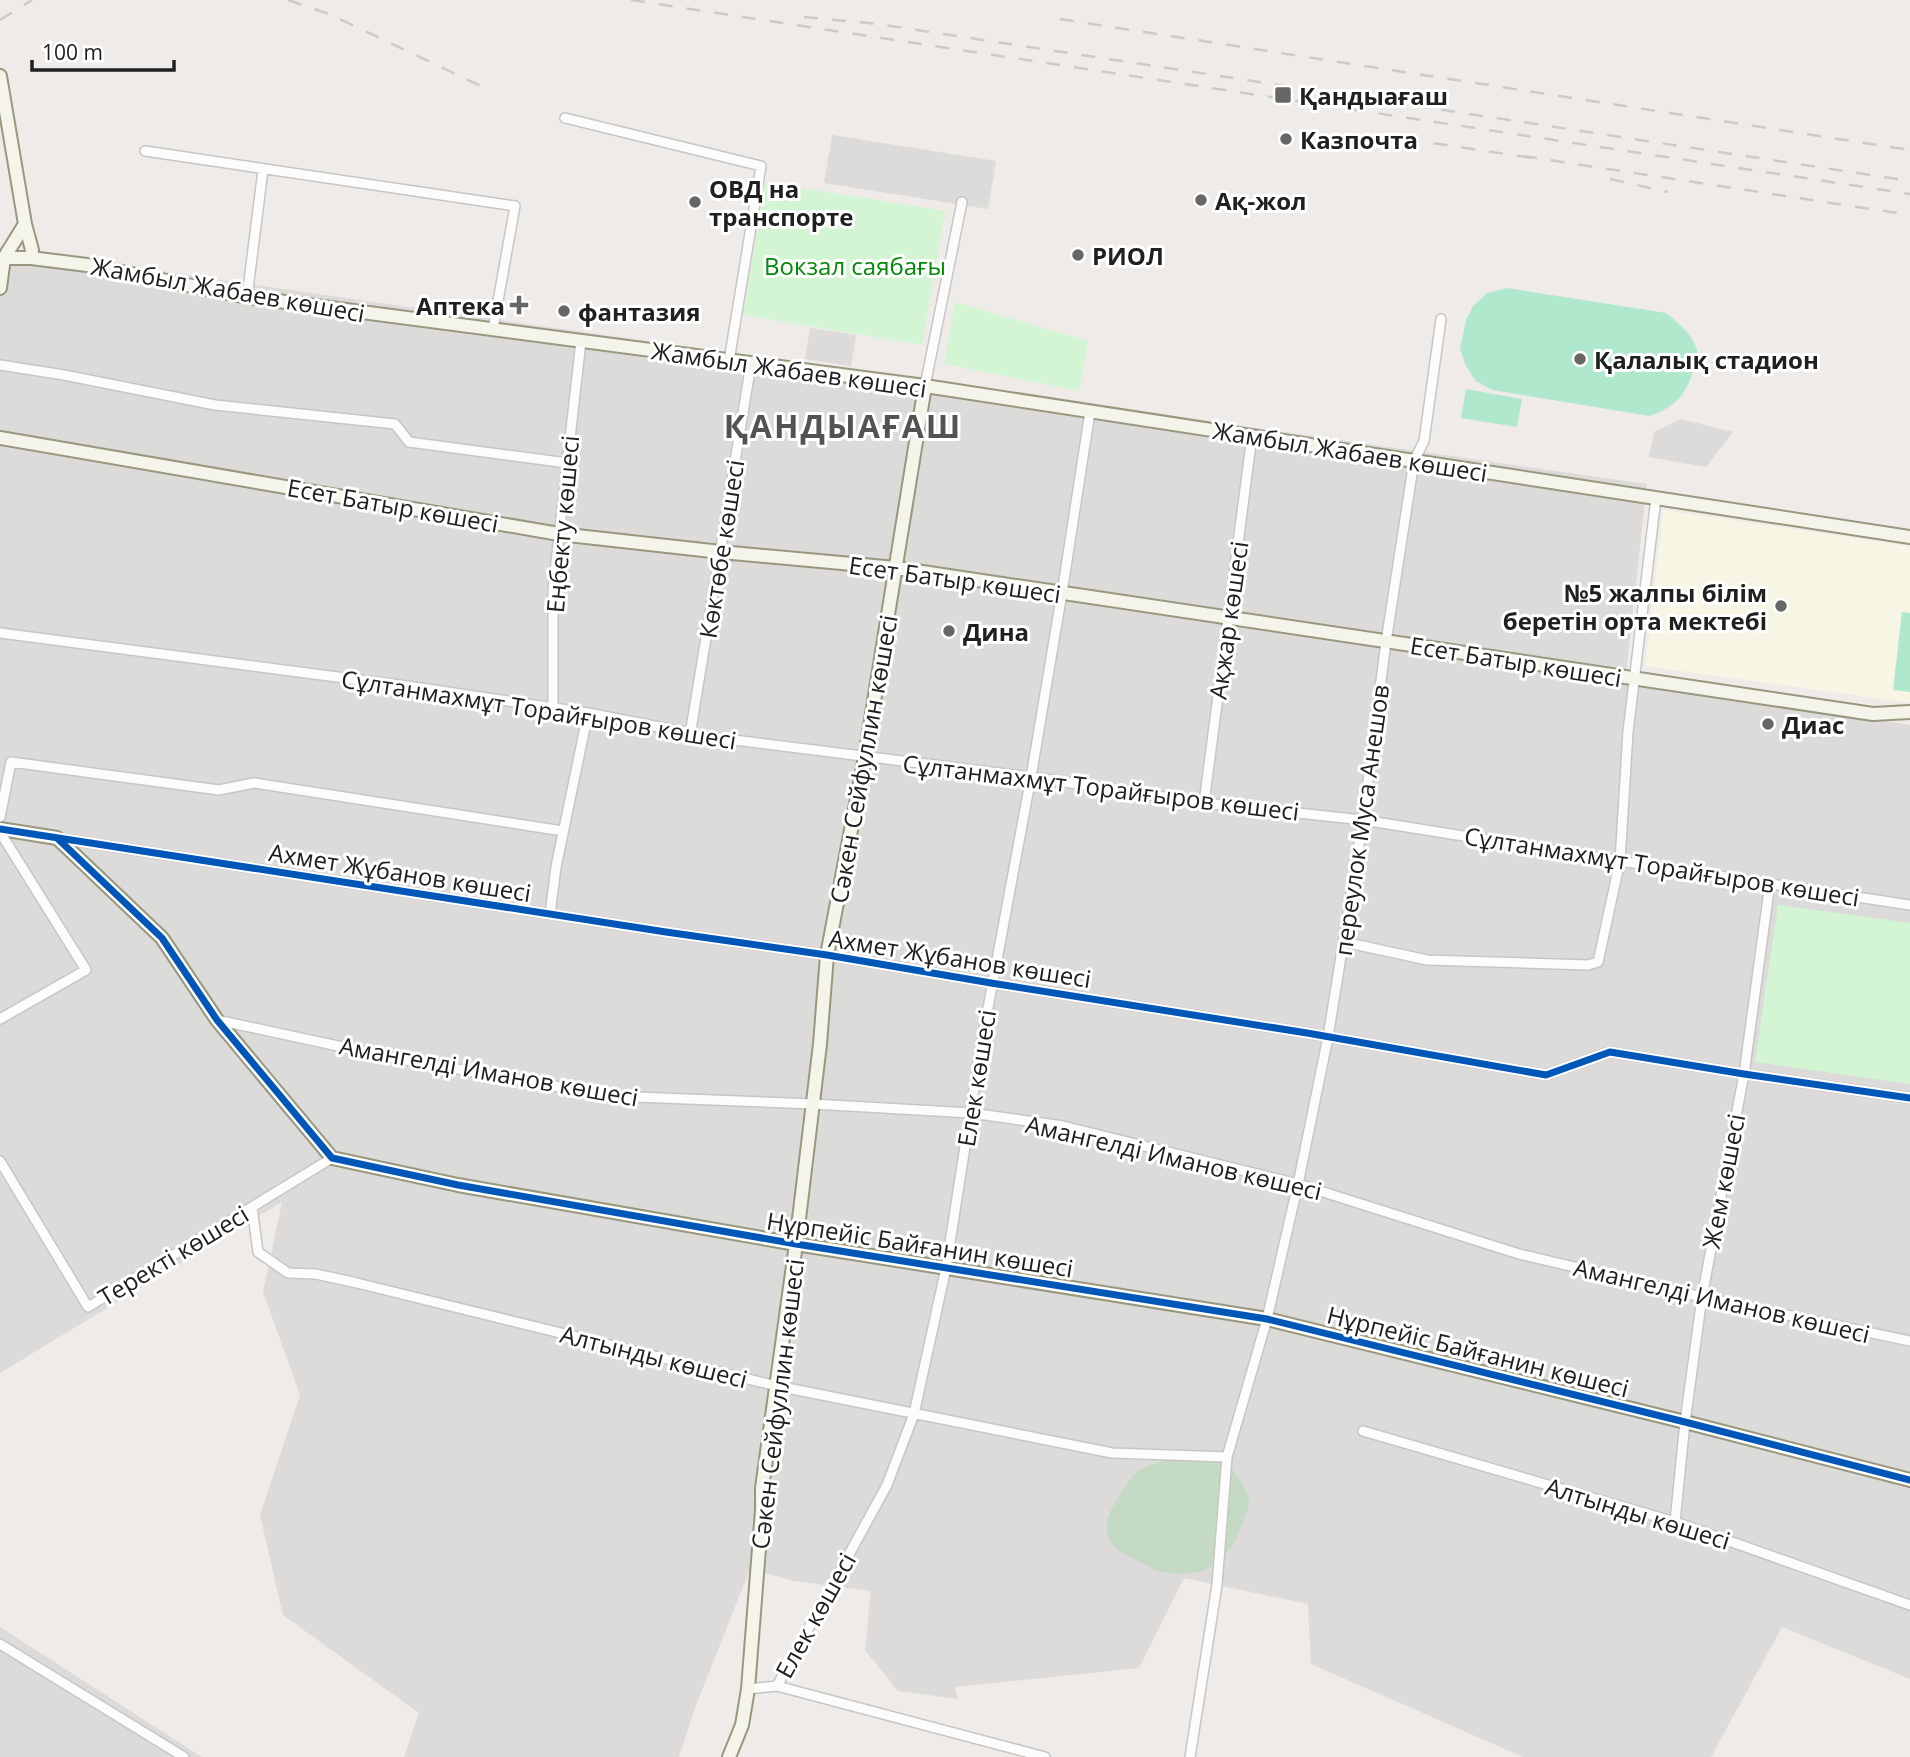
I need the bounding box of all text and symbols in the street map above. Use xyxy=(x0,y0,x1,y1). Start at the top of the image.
scale bar xyxy=(32,28,173,72)
text: 100 m xyxy=(42,38,103,66)
place label: Қандыағаш xyxy=(1299,79,1448,112)
marker: Қандыағаш xyxy=(1273,85,1293,105)
place label: Казпочта xyxy=(1300,123,1418,156)
marker: Казпочта xyxy=(1278,131,1294,147)
place label: ОВД на транспорте xyxy=(709,172,853,233)
place label: Ақ-жол xyxy=(1215,184,1307,217)
marker: Ақ-жол xyxy=(1193,192,1209,208)
marker: ОВД на транспорте xyxy=(687,194,703,210)
place label: РИОЛ xyxy=(1092,239,1164,272)
marker: РИОЛ xyxy=(1070,247,1086,263)
street label: Жамбыл Жабаев көшесі xyxy=(88,249,368,329)
park label: Вокзал саябағы xyxy=(764,249,946,282)
place label: Аптека xyxy=(416,289,505,322)
place label: фантазия xyxy=(578,295,701,328)
marker: Аптека xyxy=(511,297,527,313)
marker: фантазия xyxy=(556,303,572,319)
street label: Жамбыл Жабаев көшесі xyxy=(649,333,929,405)
place label: Қалалық стадион xyxy=(1594,343,1819,376)
marker: Қалалық стадион xyxy=(1572,351,1588,367)
district label: ҚАНДЫАҒАШ xyxy=(724,404,962,447)
street label: Жамбыл Жабаев көшесі xyxy=(1210,413,1490,489)
street label: Еңбекту көшесі xyxy=(538,434,586,614)
street label: Көктөбе көшесі xyxy=(691,457,751,641)
street label: Есет Батыр көшесі xyxy=(285,470,501,540)
street label: Ақжар көшесі xyxy=(1201,539,1255,701)
street label: Есет Батыр көшесі xyxy=(847,548,1063,610)
place label: №5 жалпы білім беретін орта мектебі xyxy=(1503,576,1767,637)
marker: №5 жалпы білім беретін орта мектебі xyxy=(1773,598,1789,614)
street label: Сәкен Сейфуллин көшесі xyxy=(821,612,905,906)
place label: Дина xyxy=(963,615,1029,648)
marker: Дина xyxy=(941,623,957,639)
street label: Есет Батыр көшесі xyxy=(1408,628,1624,694)
street label: Сұлтанмахмұт Торайғыров көшесі xyxy=(339,661,739,757)
street label: переулок Муса Анешов xyxy=(1326,682,1396,958)
place label: Диас xyxy=(1782,708,1844,741)
marker: Диас xyxy=(1760,716,1776,732)
street label: Сұлтанмахмұт Торайғыров көшесі xyxy=(901,746,1301,828)
street label: Сұлтанмахмұт Торайғыров көшесі xyxy=(1462,818,1862,914)
street label: Ахмет Жұбанов көшесі xyxy=(267,835,533,909)
street label: Ахмет Жұбанов көшесі xyxy=(827,921,1093,995)
street label: Елек көшесі xyxy=(949,1007,1003,1149)
street label: Амангелді Иманов көшесі xyxy=(337,1028,641,1114)
street label: Амангелді Иманов көшесі xyxy=(1023,1107,1325,1207)
street label: Жем көшесі xyxy=(1694,1111,1752,1251)
street label: Теректі көшесі xyxy=(92,1197,254,1313)
street label: Нұрпейіс Байғанин көшесі xyxy=(764,1203,1076,1285)
street label: Амангелді Иманов көшесі xyxy=(1571,1250,1873,1350)
street label: Сәкен Сейфуллин көшесі xyxy=(743,1257,811,1551)
street label: Нұрпейіс Байғанин көшесі xyxy=(1324,1298,1632,1404)
street label: Алтынды көшесі xyxy=(557,1317,751,1395)
street label: Алтынды көшесі xyxy=(1542,1469,1734,1557)
street label: Елек көшесі xyxy=(767,1546,863,1684)

